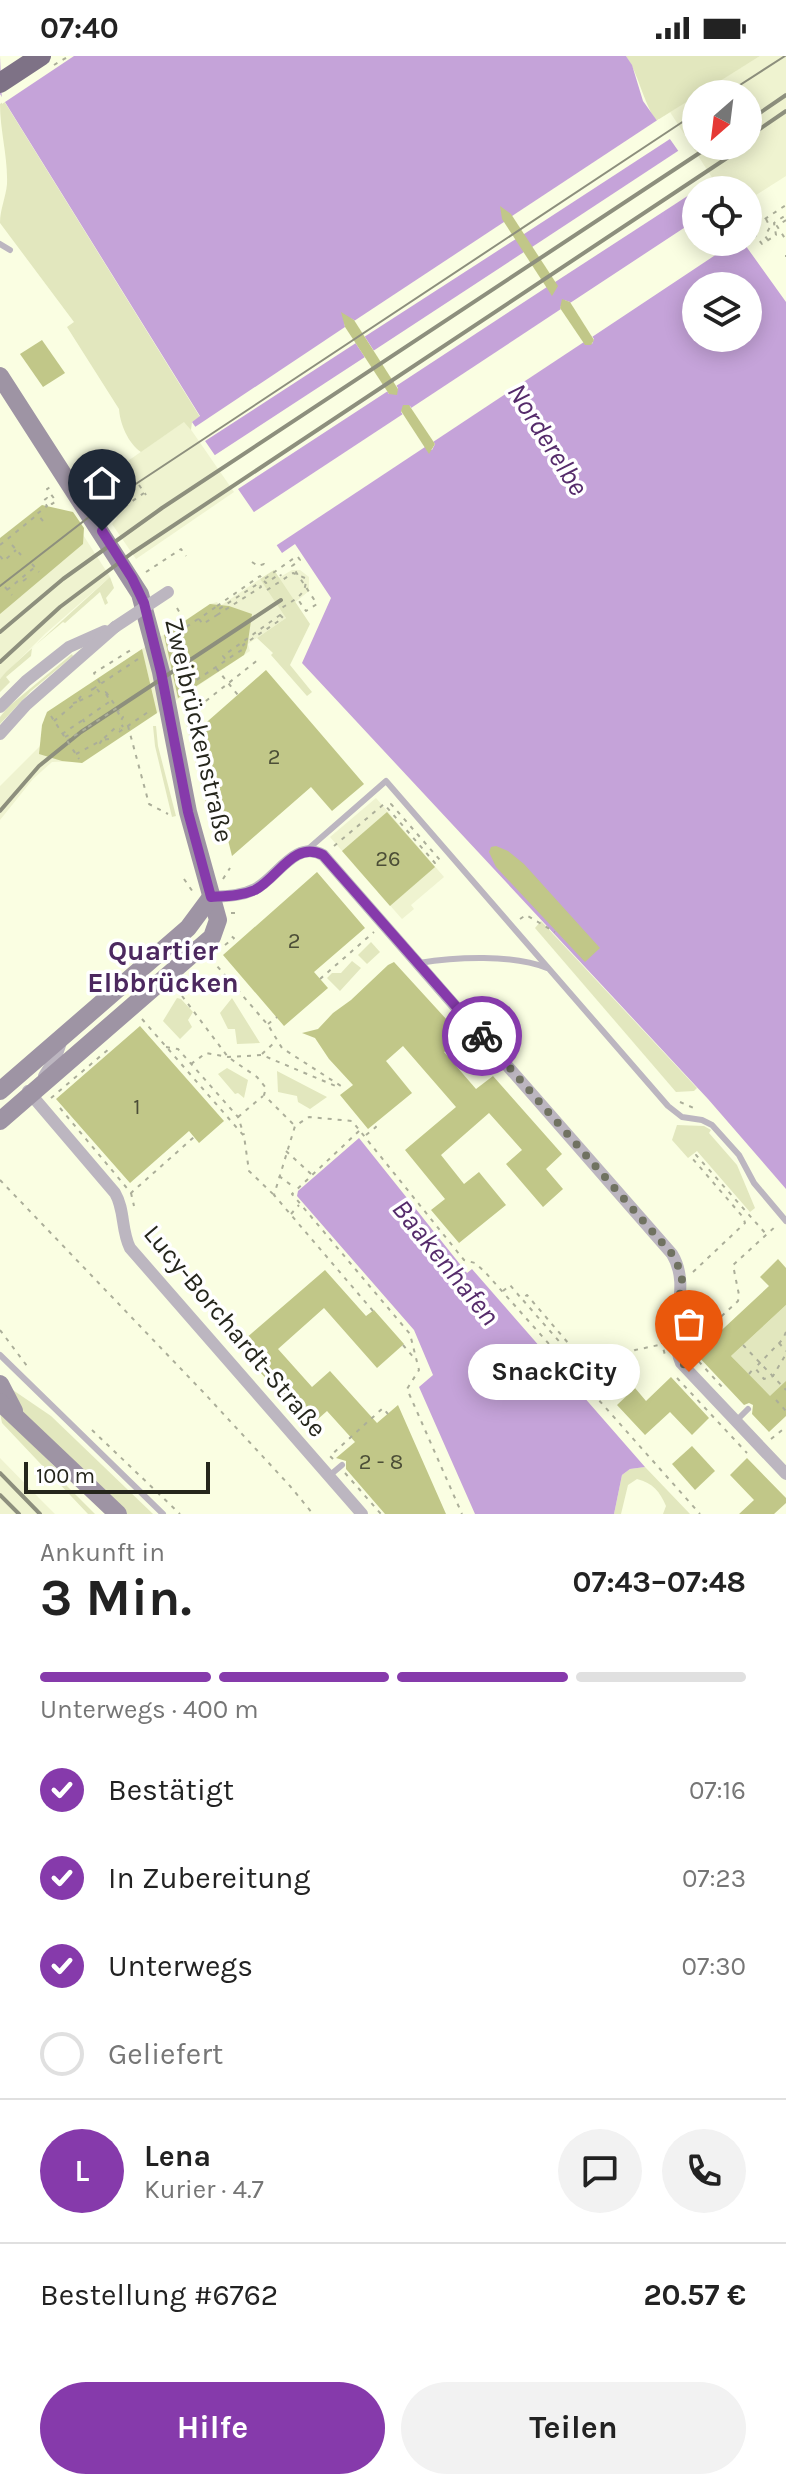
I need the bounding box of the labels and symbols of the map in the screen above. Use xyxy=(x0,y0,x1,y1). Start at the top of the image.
north arrow xyxy=(682,80,762,160)
water label: Norderelbe xyxy=(501,377,595,501)
pin xyxy=(68,449,136,531)
street label: Zweibrückenstraße xyxy=(158,615,240,845)
house number: 2 xyxy=(268,744,280,770)
house number: 26 xyxy=(375,846,401,872)
house number: 2 xyxy=(288,928,300,954)
district label: Quartier Elbbrücken xyxy=(87,934,239,999)
courier xyxy=(442,996,522,1076)
house number: 1 xyxy=(133,1094,141,1120)
water label: Baakenhafen xyxy=(385,1192,507,1332)
street label: Lucy-Borchardt-Straße xyxy=(137,1218,333,1444)
pin xyxy=(655,1290,723,1372)
callout: SnackCity xyxy=(469,1344,641,1400)
house number: 2 - 8 xyxy=(359,1449,403,1475)
scale bar xyxy=(24,1458,210,1494)

